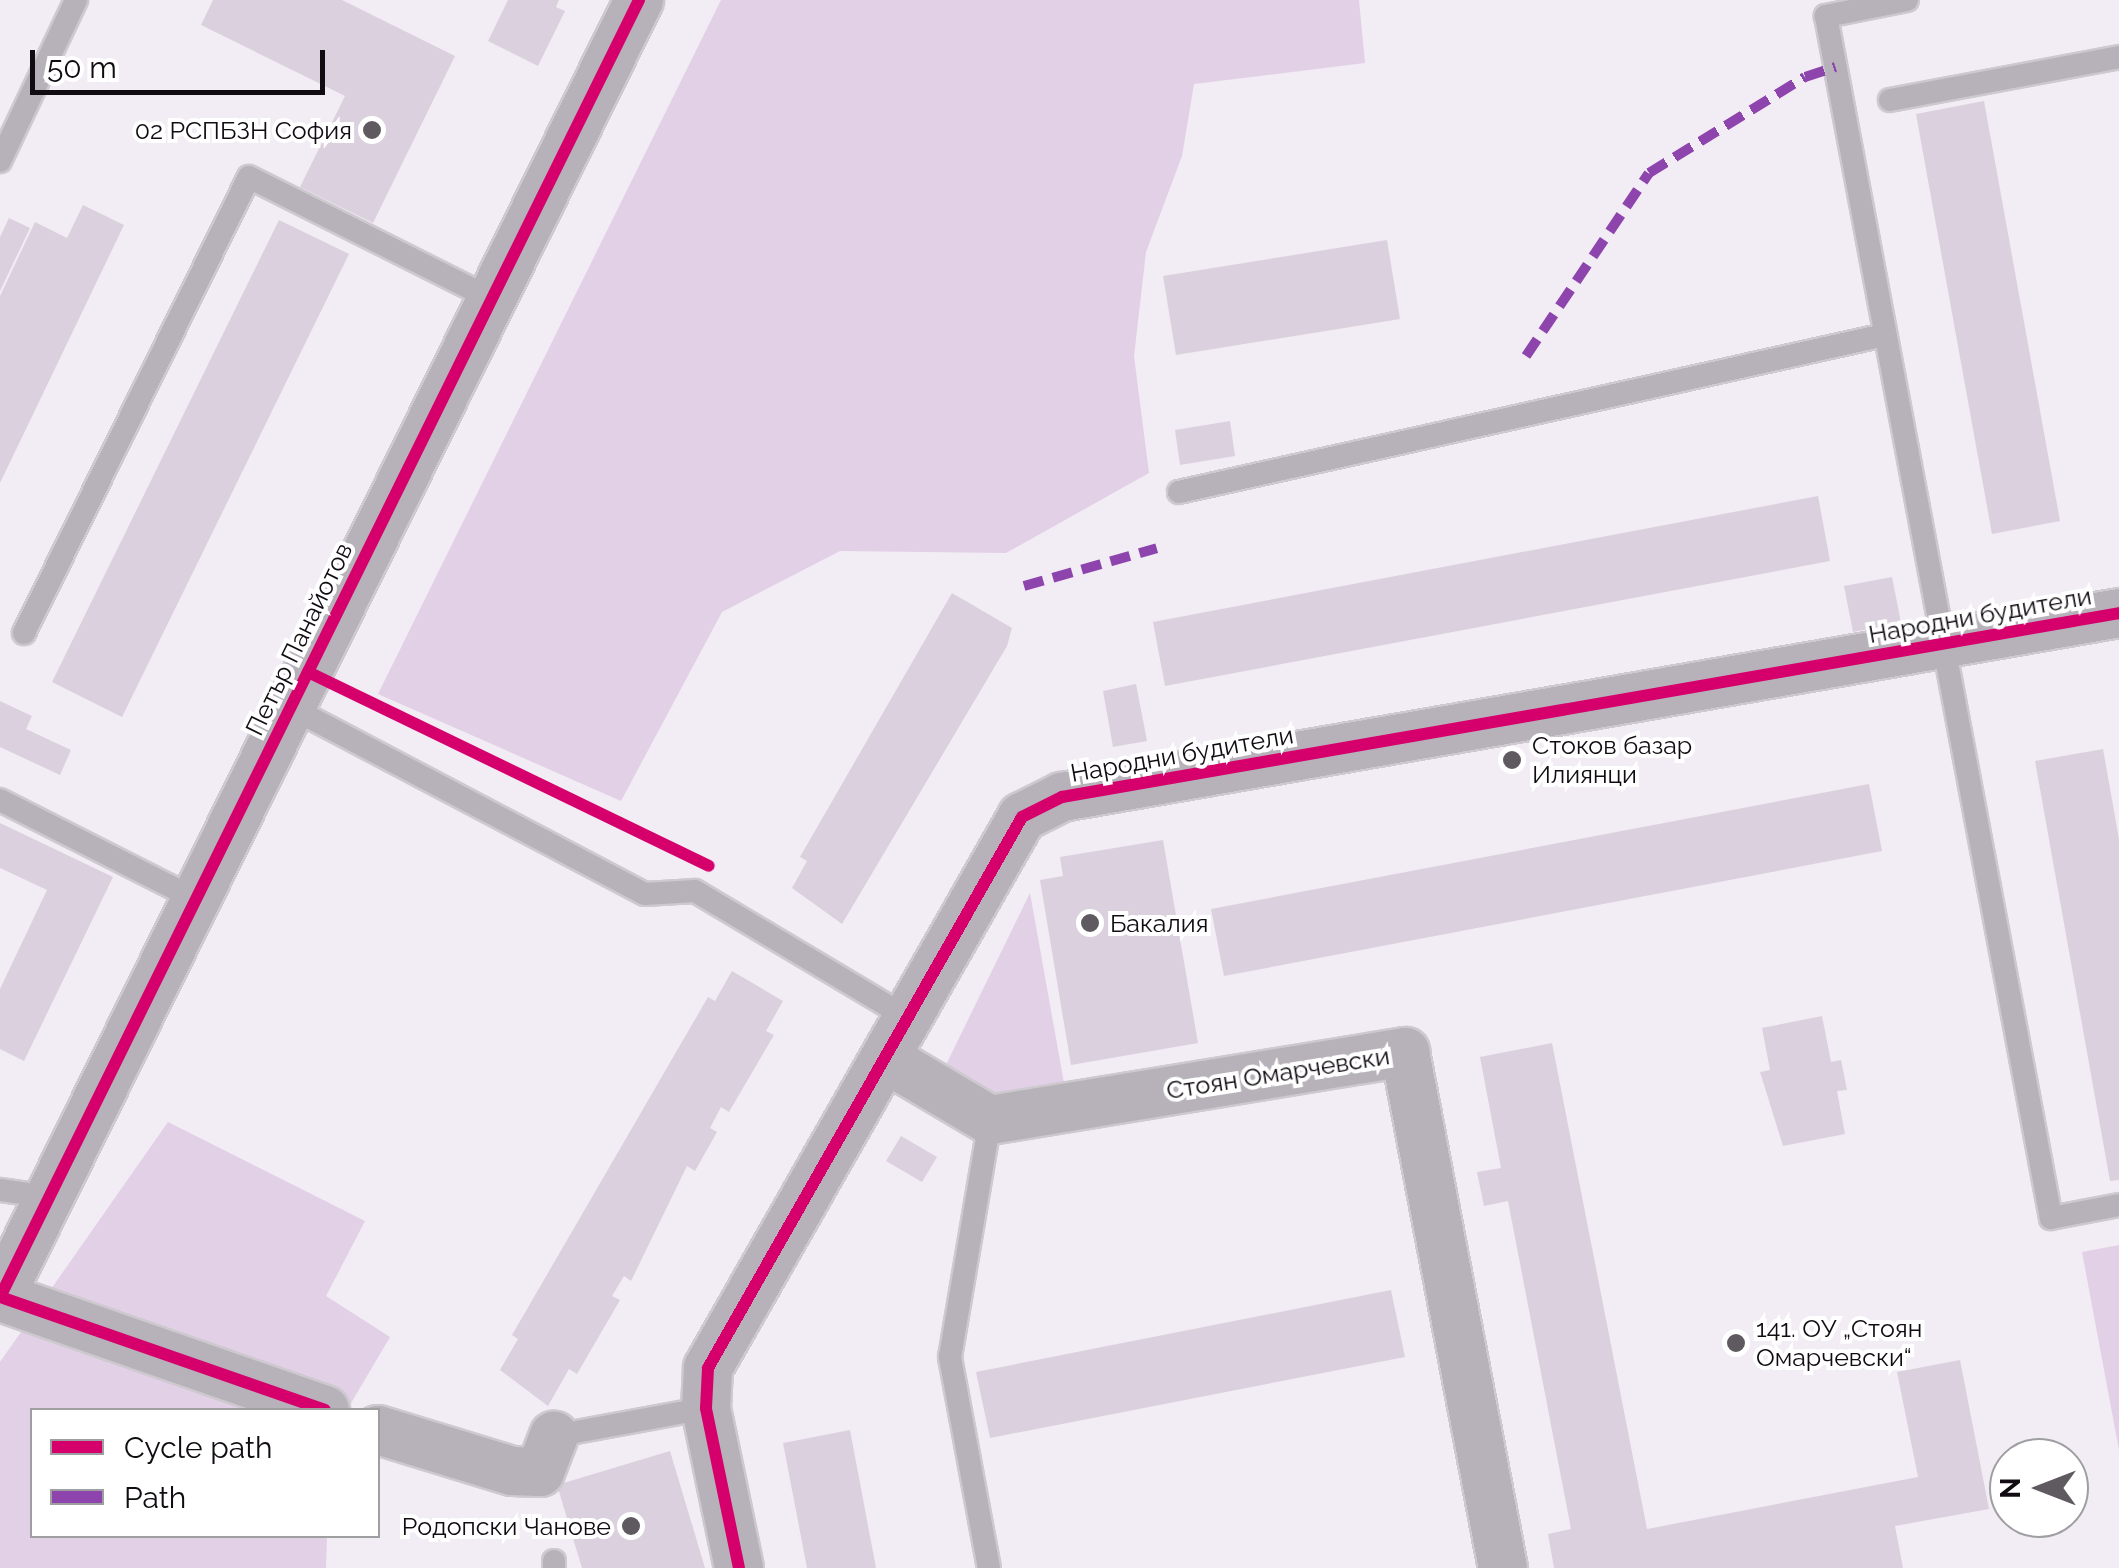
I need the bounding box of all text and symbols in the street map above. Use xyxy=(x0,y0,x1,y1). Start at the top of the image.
scale bar xyxy=(35,30,330,92)
text: 50 m xyxy=(47,50,117,85)
place label: 02 РСПБЗН София xyxy=(135,115,352,145)
marker: 02 РСПБЗН София xyxy=(361,119,383,141)
street label: Петър Панайотов xyxy=(239,538,359,740)
street label: Народни будители xyxy=(1866,581,2094,649)
street label: Народни будители xyxy=(1068,720,1296,788)
place label: Стоков базар Илиянци xyxy=(1532,731,1692,790)
marker: Стоков базар Илиянци xyxy=(1501,749,1523,771)
place label: Бакалия xyxy=(1110,908,1209,938)
marker: Бакалия xyxy=(1079,912,1101,934)
street label: Стоян Омарчевски xyxy=(1164,1041,1392,1105)
place label: 141. ОУ „Стоян Омарчевски“ xyxy=(1756,1314,1922,1373)
marker: 141. ОУ „Стоян Омарчевски“ xyxy=(1725,1332,1747,1354)
legend xyxy=(30,1408,380,1538)
text: Cycle path xyxy=(124,1430,272,1465)
north arrow xyxy=(1989,1438,2089,1538)
text: N xyxy=(1994,1477,2027,1499)
text: Path xyxy=(124,1480,186,1515)
place label: Родопски Чанове xyxy=(402,1511,611,1541)
marker: Родопски Чанове xyxy=(620,1515,642,1537)

